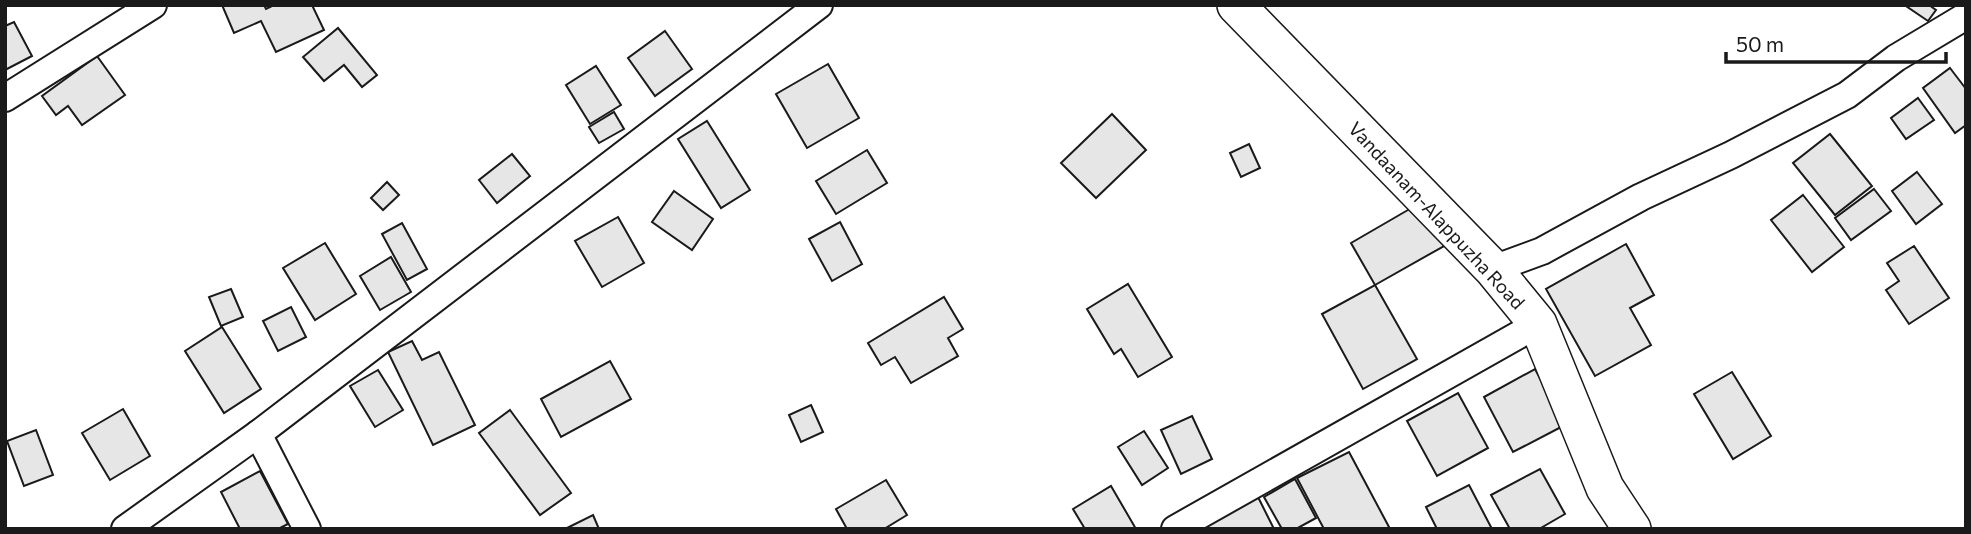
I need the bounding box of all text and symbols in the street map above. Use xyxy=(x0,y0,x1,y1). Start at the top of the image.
scale bar xyxy=(1726,21,1946,65)
text: 50 m xyxy=(1736,31,1784,56)
street label: Vandaanam-Alappuzha Road xyxy=(1344,116,1530,314)

